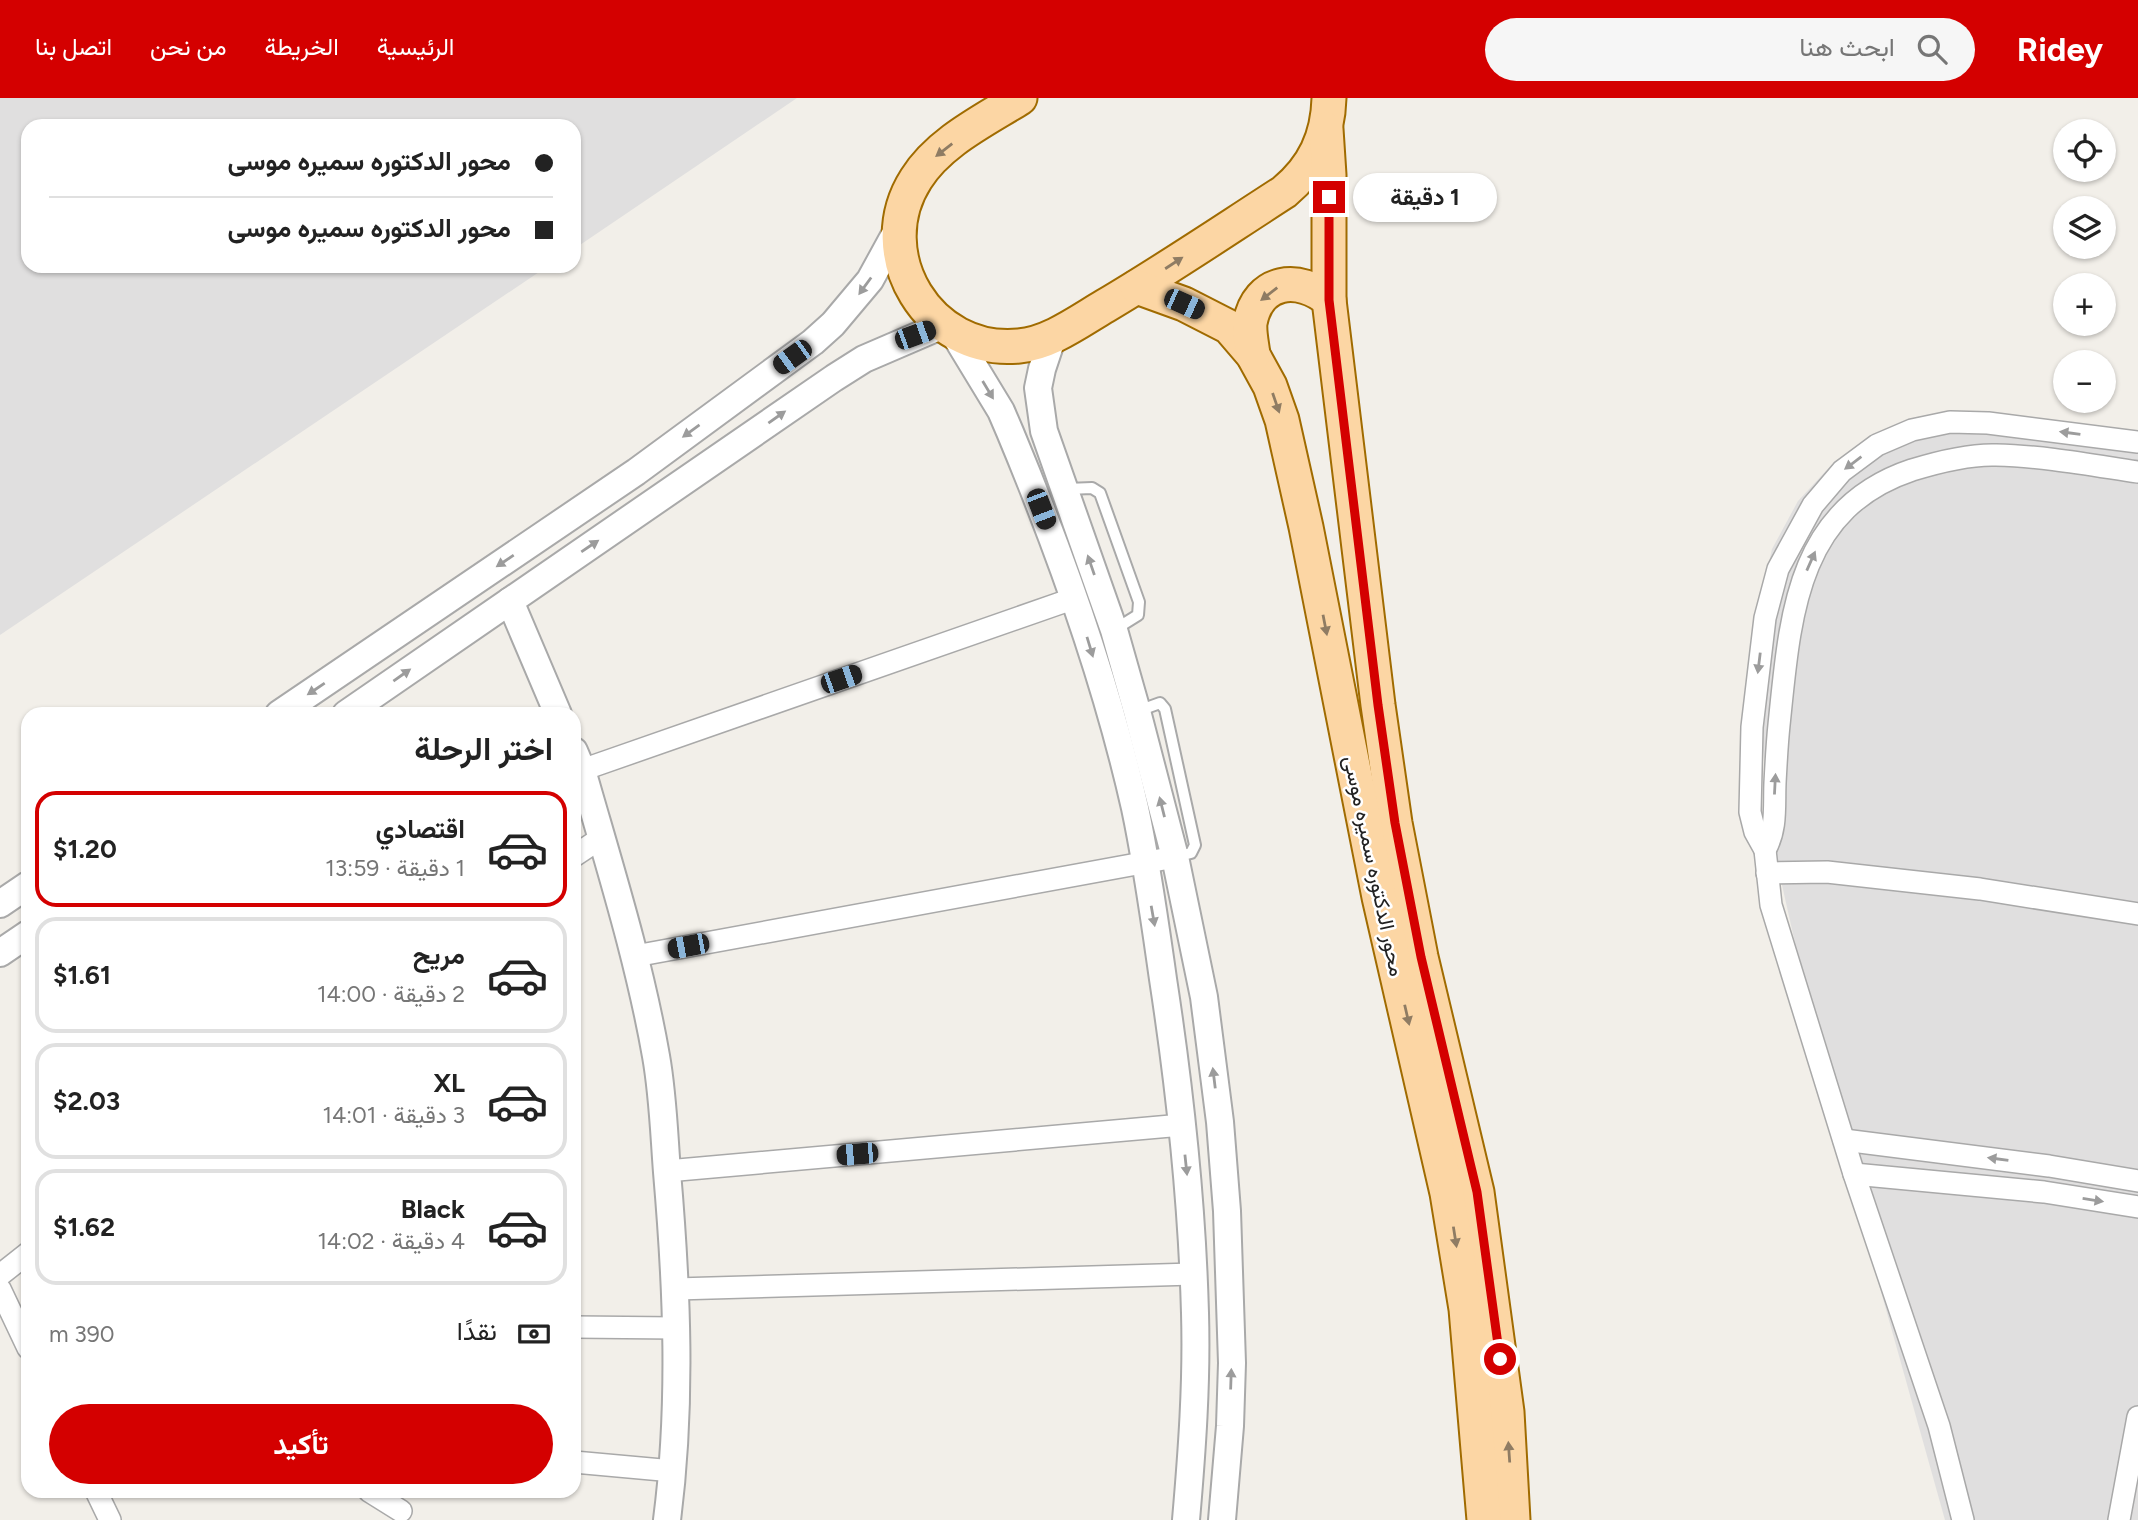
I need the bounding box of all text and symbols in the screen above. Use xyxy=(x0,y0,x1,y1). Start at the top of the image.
search box xyxy=(1485,18,1975,81)
icon: search xyxy=(1913,30,1951,68)
text: Ridey xyxy=(2017,30,2103,69)
text: ابحث هنا xyxy=(1799,31,1895,63)
text: اتصل بنا xyxy=(35,32,112,61)
text: من نحن xyxy=(150,32,227,61)
text: الخريطة xyxy=(265,32,339,61)
text: الرئيسية xyxy=(377,32,454,61)
map controls xyxy=(2053,119,2116,413)
button: locate xyxy=(2053,119,2116,182)
one-way arrow xyxy=(935,142,953,157)
text: محور الدكتوره سميره موسى xyxy=(228,145,511,177)
callout: 1 دقيقة xyxy=(1354,172,1497,222)
route end xyxy=(1313,181,1345,213)
text: 1 دقيقة xyxy=(1390,183,1460,211)
button: layers xyxy=(2053,196,2116,259)
text: محور الدكتوره سميره موسى xyxy=(228,212,511,244)
one-way arrow xyxy=(1165,256,1184,269)
button: + xyxy=(2053,273,2116,336)
one-way arrow xyxy=(858,277,872,295)
car xyxy=(1161,286,1208,322)
one-way arrow xyxy=(1260,287,1278,302)
car xyxy=(892,318,939,352)
car xyxy=(769,336,816,378)
button: − xyxy=(2053,350,2116,413)
one-way arrow xyxy=(982,381,994,400)
one-way arrow xyxy=(1271,392,1282,413)
one-way arrow xyxy=(768,410,786,424)
one-way arrow xyxy=(682,424,700,438)
one-way arrow xyxy=(2059,428,2081,439)
one-way arrow xyxy=(1844,456,1863,470)
car xyxy=(1024,486,1059,532)
one-way arrow xyxy=(580,540,599,553)
one-way arrow xyxy=(1806,550,1817,571)
one-way arrow xyxy=(495,554,514,567)
one-way arrow xyxy=(1085,555,1096,576)
one-way arrow xyxy=(1320,614,1331,636)
one-way arrow xyxy=(1085,636,1096,657)
one-way arrow xyxy=(1753,652,1764,674)
car xyxy=(818,662,865,696)
one-way arrow xyxy=(393,668,411,682)
one-way arrow xyxy=(307,682,325,696)
text: اختر الرحلة xyxy=(414,730,553,768)
street label: محور الدكتوره سميره موسى xyxy=(1338,753,1410,979)
one-way arrow xyxy=(1770,773,1781,795)
one-way arrow xyxy=(1156,796,1167,818)
text: اقتصادي xyxy=(376,813,465,845)
icon: car xyxy=(486,818,549,881)
text: $1.20 xyxy=(53,833,117,865)
text: 1 دقيقة · 13:59 xyxy=(325,854,465,882)
one-way arrow xyxy=(1148,905,1159,927)
car xyxy=(666,932,711,960)
text: مريح xyxy=(413,939,465,971)
icon: car xyxy=(486,944,549,1007)
text: $1.61 xyxy=(53,959,111,991)
text: 2 دقيقة · 14:00 xyxy=(317,980,465,1008)
one-way arrow xyxy=(1402,1004,1413,1026)
text: XL xyxy=(433,1067,465,1099)
one-way arrow xyxy=(1209,1067,1220,1089)
icon: car xyxy=(486,1070,549,1133)
text: $2.03 xyxy=(53,1085,120,1117)
text: 3 دقيقة · 14:01 xyxy=(323,1101,465,1129)
car xyxy=(836,1142,879,1166)
one-way arrow xyxy=(1987,1153,2009,1164)
one-way arrow xyxy=(1181,1155,1192,1177)
text: Black xyxy=(401,1193,465,1225)
one-way arrow xyxy=(2082,1195,2104,1206)
icon: car xyxy=(486,1196,549,1259)
text: $1.62 xyxy=(53,1211,115,1243)
text: 4 دقيقة · 14:02 xyxy=(317,1227,465,1255)
one-way arrow xyxy=(1450,1227,1461,1249)
text: نقدًا xyxy=(457,1315,497,1347)
icon: cash xyxy=(515,1315,553,1353)
text: 390 m xyxy=(49,1320,115,1348)
route start xyxy=(1484,1343,1516,1375)
one-way arrow xyxy=(1226,1367,1237,1389)
button: تأكيد xyxy=(49,1404,553,1484)
one-way arrow xyxy=(1503,1441,1514,1463)

